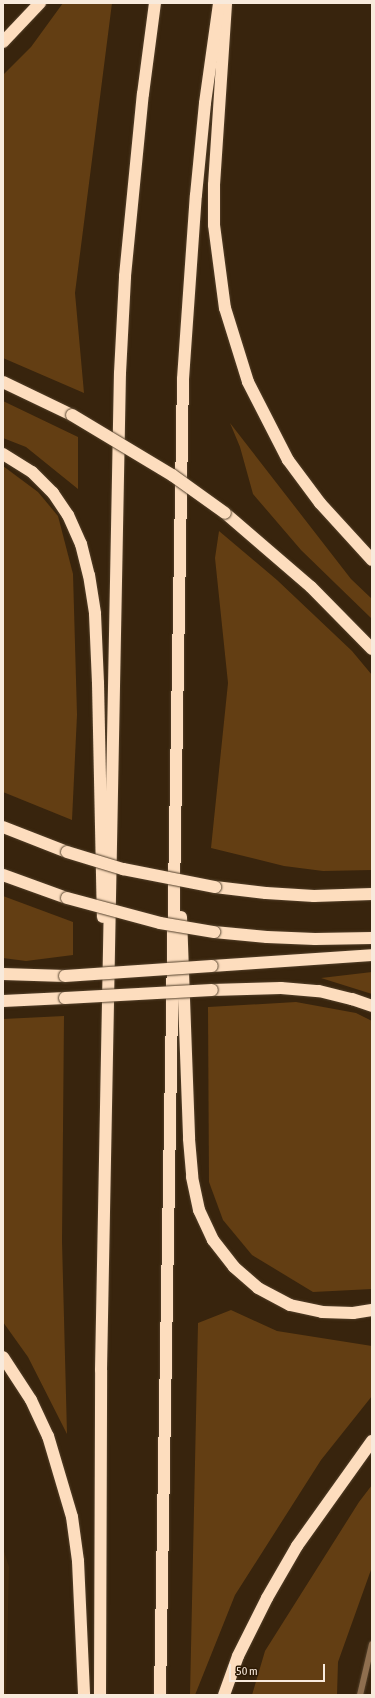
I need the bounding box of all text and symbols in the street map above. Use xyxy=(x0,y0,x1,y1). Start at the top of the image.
scale bar xyxy=(231,1656,327,1682)
text: 50 m xyxy=(236,1664,258,1678)

